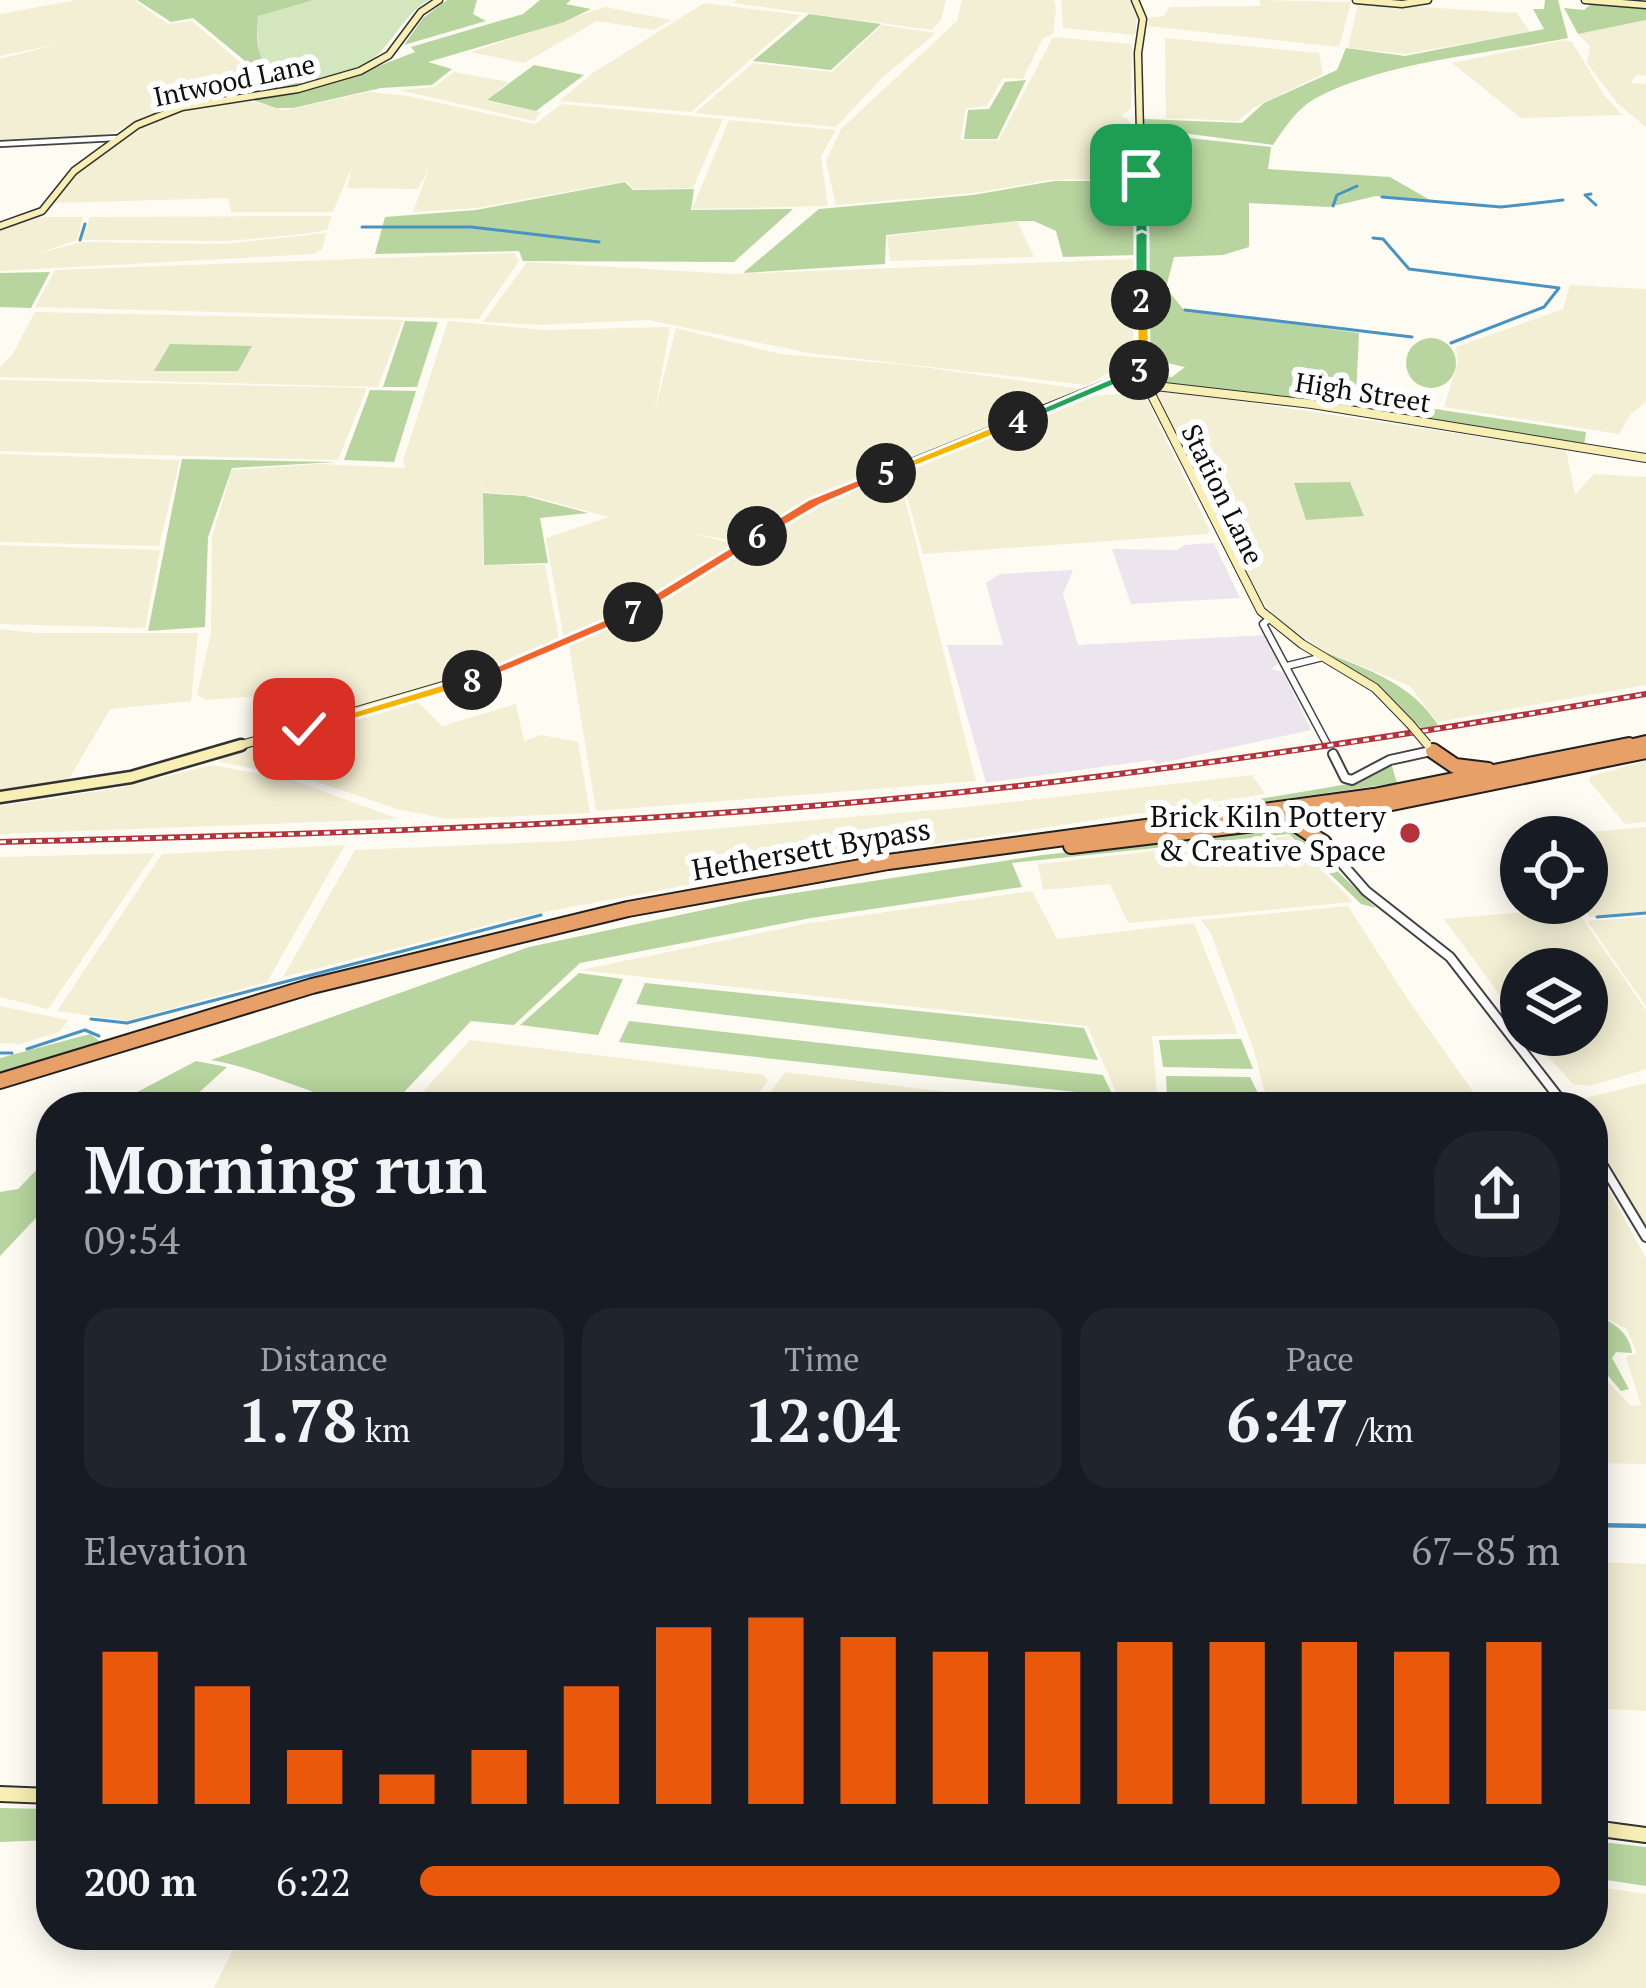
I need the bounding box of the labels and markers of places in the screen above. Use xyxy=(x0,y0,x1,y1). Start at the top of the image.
pin xyxy=(1090,124,1192,226)
pin: 2 xyxy=(1111,270,1171,330)
pin: 3 xyxy=(1109,340,1169,400)
pin: 4 xyxy=(988,391,1048,451)
pin: 5 xyxy=(856,443,916,503)
pin: 6 xyxy=(727,506,787,566)
pin: 7 xyxy=(603,582,663,642)
pin: 8 xyxy=(442,650,502,710)
pin xyxy=(253,678,355,780)
place label: Brick Kiln Pottery & Creative Space xyxy=(1150,796,1387,870)
marker: Brick Kiln Pottery & Creative Space xyxy=(1397,820,1423,846)

